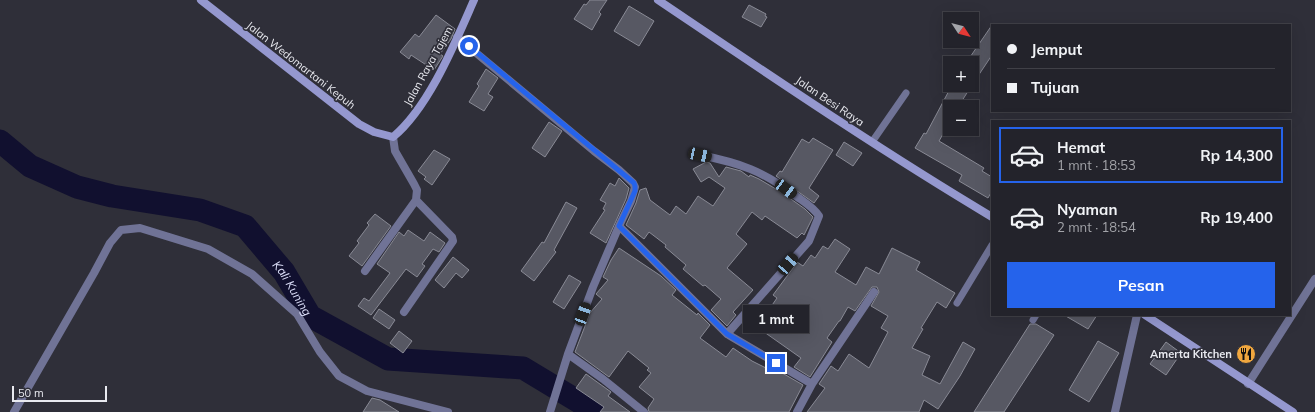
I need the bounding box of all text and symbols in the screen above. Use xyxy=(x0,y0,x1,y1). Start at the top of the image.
north arrow xyxy=(943,12,979,48)
map controls xyxy=(943,12,979,136)
street label: Jalan Wedomartani Kepuh xyxy=(244,18,358,112)
street label: Jalan Raya Tajem xyxy=(400,24,456,108)
route start xyxy=(460,37,478,55)
text: Jemput xyxy=(1031,40,1082,59)
button: + xyxy=(943,56,979,92)
street label: Jalan Besi Raya xyxy=(793,73,867,129)
text: Tujuan xyxy=(1031,78,1079,97)
button: − xyxy=(943,100,979,136)
icon: car xyxy=(1009,137,1045,173)
text: Hemat xyxy=(1057,138,1105,157)
text: Rp 14,300 xyxy=(1200,146,1273,165)
car xyxy=(687,147,713,163)
text: 1 mnt · 18:53 xyxy=(1057,157,1136,173)
car xyxy=(773,177,799,201)
icon: car xyxy=(1009,199,1045,235)
text: Nyaman xyxy=(1057,200,1117,219)
text: Rp 19,400 xyxy=(1200,208,1273,227)
text: 2 mnt · 18:54 xyxy=(1057,219,1136,235)
car xyxy=(776,251,800,277)
water label: Kali Kuning xyxy=(270,257,316,318)
button: Pesan xyxy=(1007,262,1275,308)
car xyxy=(573,301,593,327)
callout: 1 mnt xyxy=(743,305,809,333)
text: 1 mnt xyxy=(758,311,794,327)
restaurant icon: Amerta Kitchen xyxy=(1235,343,1257,365)
place label: Amerta Kitchen xyxy=(1150,347,1232,361)
route end xyxy=(767,354,785,372)
scale bar xyxy=(12,384,107,403)
text: 50 m xyxy=(18,386,44,400)

